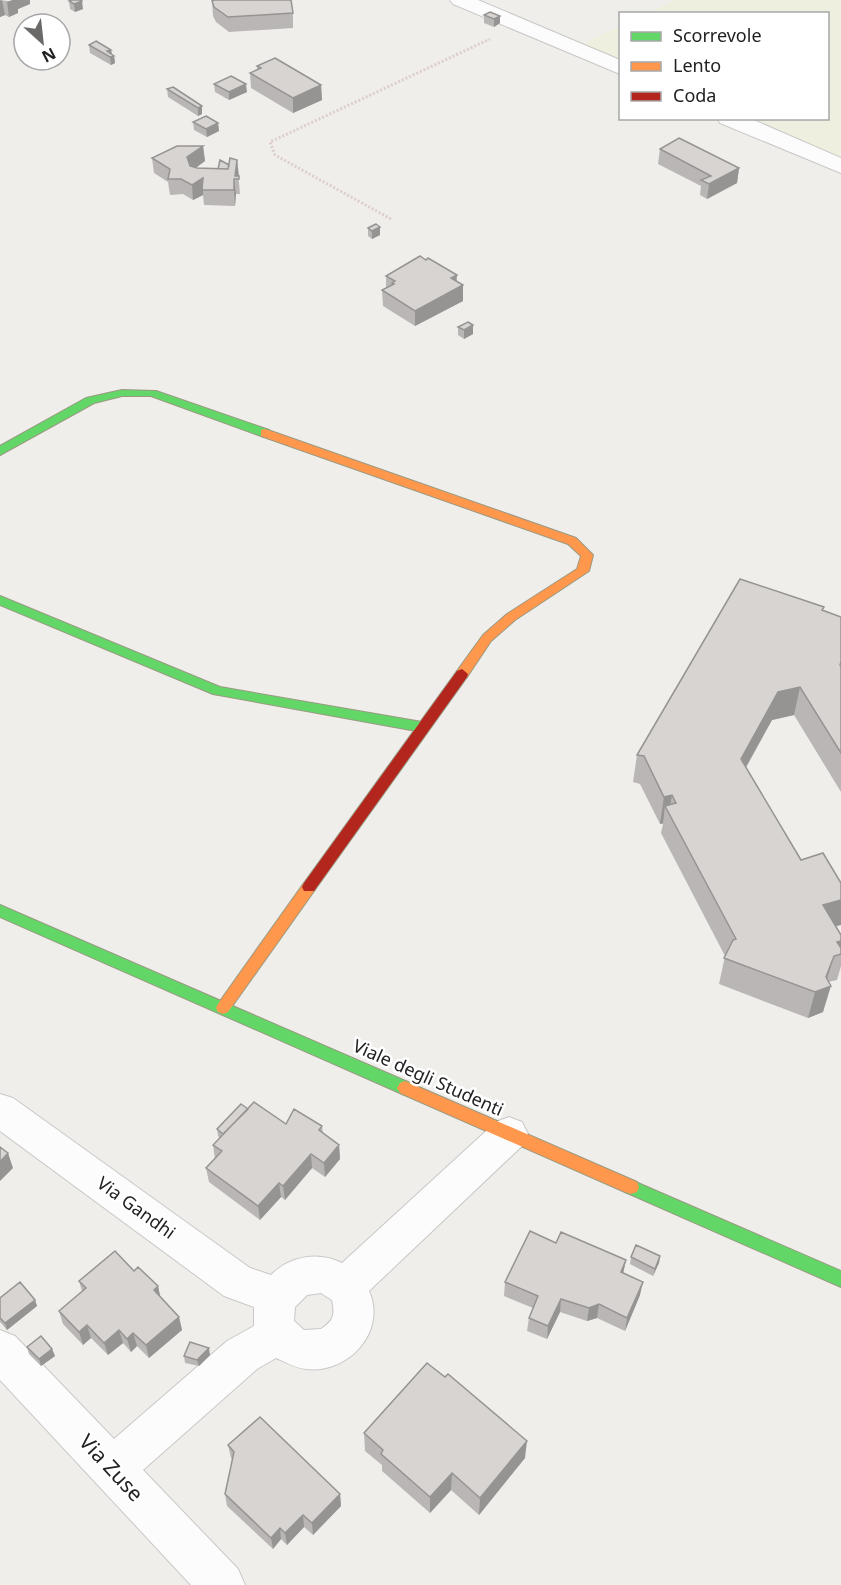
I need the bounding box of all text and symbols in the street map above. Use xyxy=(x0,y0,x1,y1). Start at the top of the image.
north arrow xyxy=(12,12,72,72)
legend xyxy=(619,12,829,120)
text: Scorrevole xyxy=(673,23,762,47)
text: N xyxy=(38,43,60,68)
text: Lento xyxy=(673,53,721,77)
text: Coda xyxy=(673,83,716,107)
street label: Viale degli Studenti xyxy=(349,1033,507,1121)
street label: Via Gandhi xyxy=(93,1171,181,1244)
street label: Via Zuse xyxy=(73,1428,150,1507)

